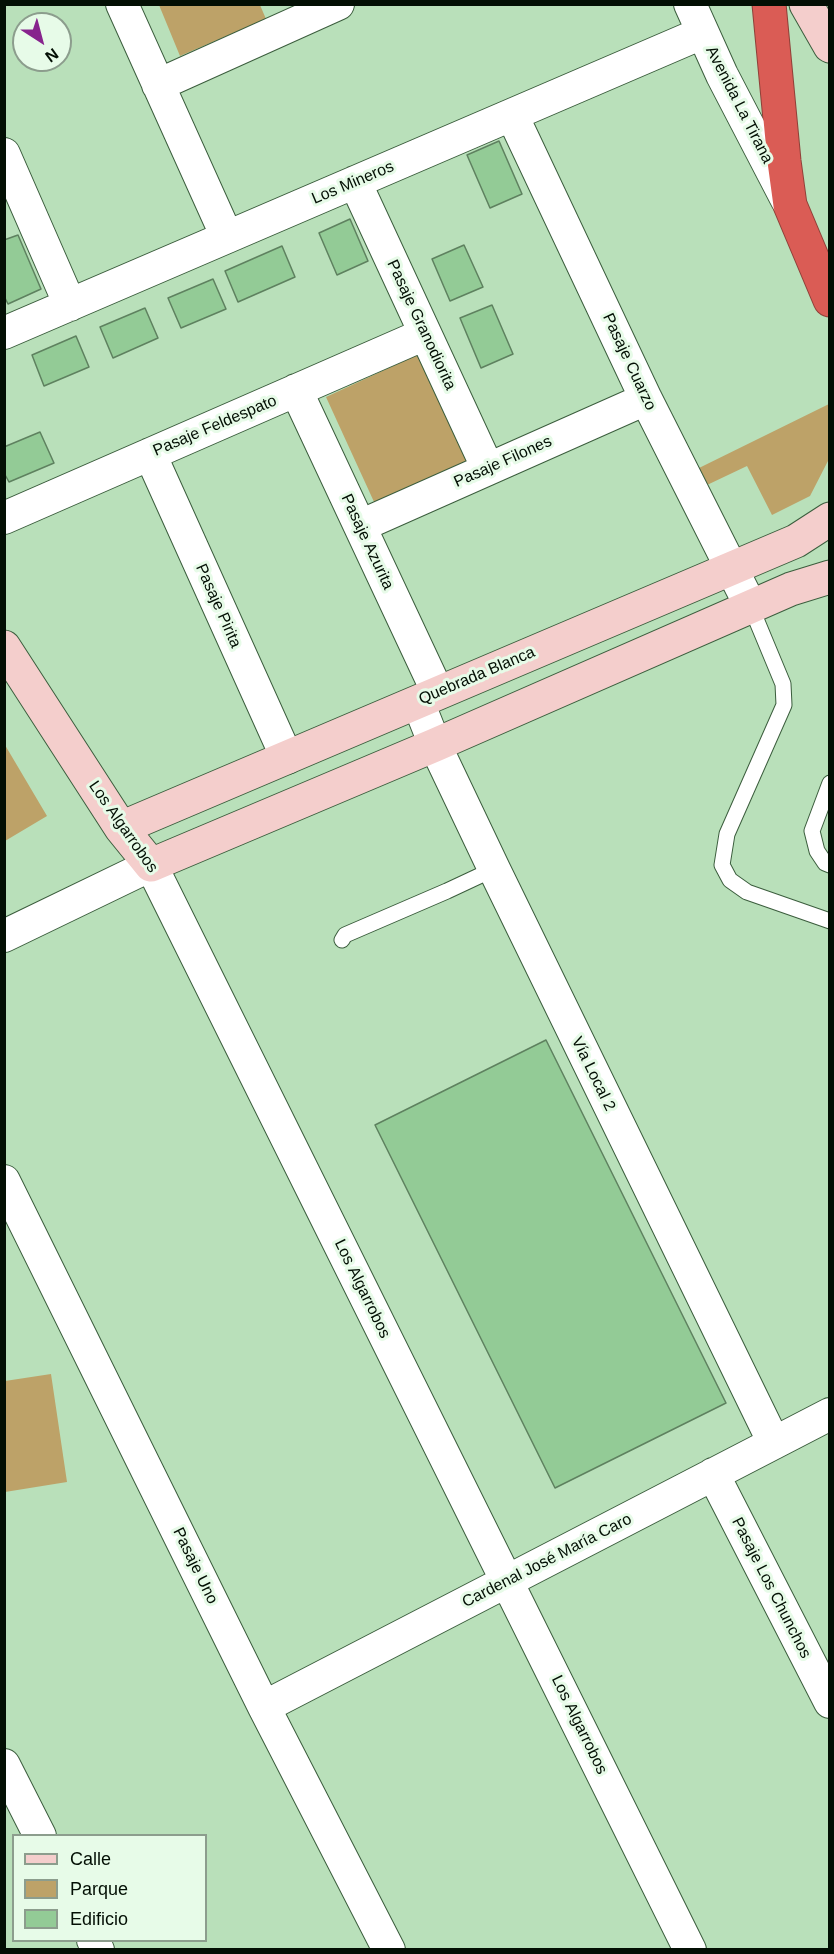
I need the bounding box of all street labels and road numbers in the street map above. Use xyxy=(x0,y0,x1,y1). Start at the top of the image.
street label: Avenida La Tirana xyxy=(701,43,777,167)
street label: Los Mineros xyxy=(309,157,397,209)
street label: Pasaje Granodiorita xyxy=(382,257,460,393)
street label: Pasaje Cuarzo xyxy=(598,310,660,414)
street label: Pasaje Feldespato xyxy=(150,391,280,461)
street label: Pasaje Filones xyxy=(451,432,555,492)
street label: Pasaje Azurita xyxy=(336,491,398,593)
street label: Pasaje Pirita xyxy=(191,561,245,651)
street label: Quebrada Blanca xyxy=(416,643,538,709)
street label: Los Algarrobos xyxy=(84,777,162,877)
street label: Vía Local 2 xyxy=(567,1034,619,1114)
street label: Los Algarrobos xyxy=(330,1236,394,1342)
street label: Cardenal José María Caro xyxy=(459,1510,635,1612)
street label: Pasaje Los Chunchos xyxy=(727,1514,815,1662)
street label: Pasaje Uno xyxy=(168,1525,222,1607)
street label: Los Algarrobos xyxy=(547,1672,611,1778)

